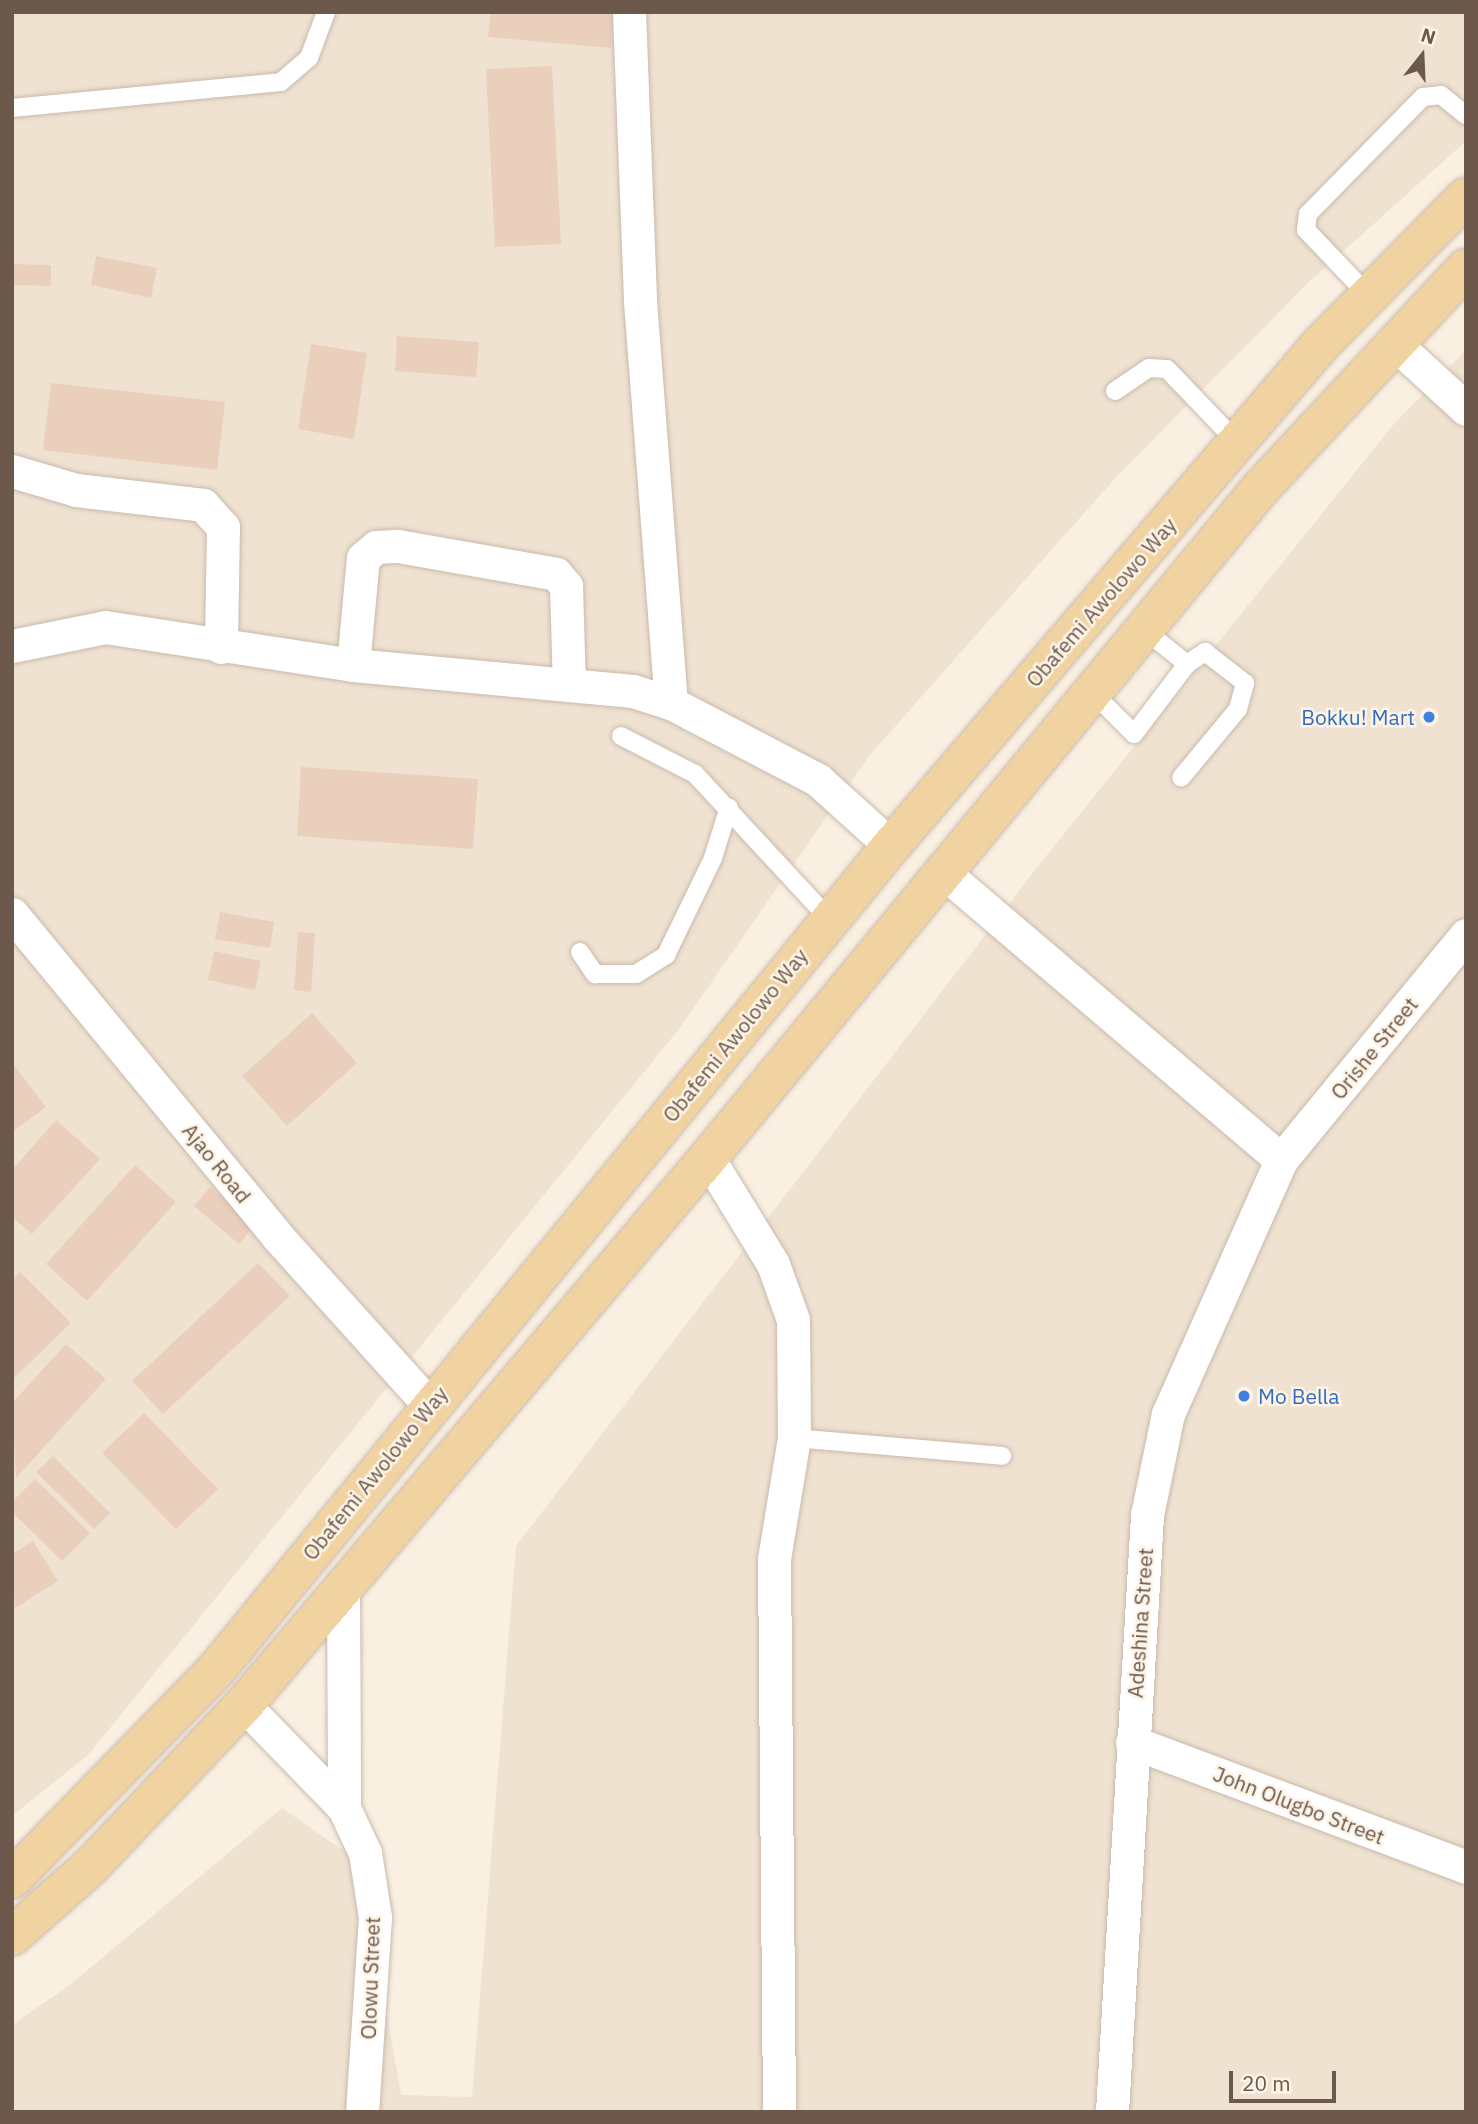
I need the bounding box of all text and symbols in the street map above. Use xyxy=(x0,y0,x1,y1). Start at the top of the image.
north arrow xyxy=(1387,21,1457,91)
text: N xyxy=(1418,22,1439,50)
street label: Obafemi Awolowo Way xyxy=(1021,512,1181,692)
place label: Bokku! Mart xyxy=(1301,704,1415,730)
marker: Bokku! Mart xyxy=(1421,709,1437,725)
street label: Obafemi Awolowo Way xyxy=(657,943,813,1127)
street label: Orishe Street xyxy=(1325,992,1423,1104)
street label: Ajao Road xyxy=(177,1118,257,1208)
street label: Obafemi Awolowo Way xyxy=(297,1381,453,1565)
place label: Mo Bella xyxy=(1258,1383,1340,1409)
marker: Mo Bella xyxy=(1236,1388,1252,1404)
street label: Adeshina Street xyxy=(1122,1547,1158,1699)
street label: John Olugbo Street xyxy=(1210,1761,1388,1849)
street label: Olowu Street xyxy=(355,1916,385,2040)
scale bar xyxy=(1233,2058,1340,2102)
text: 20 m xyxy=(1242,2069,1291,2097)

